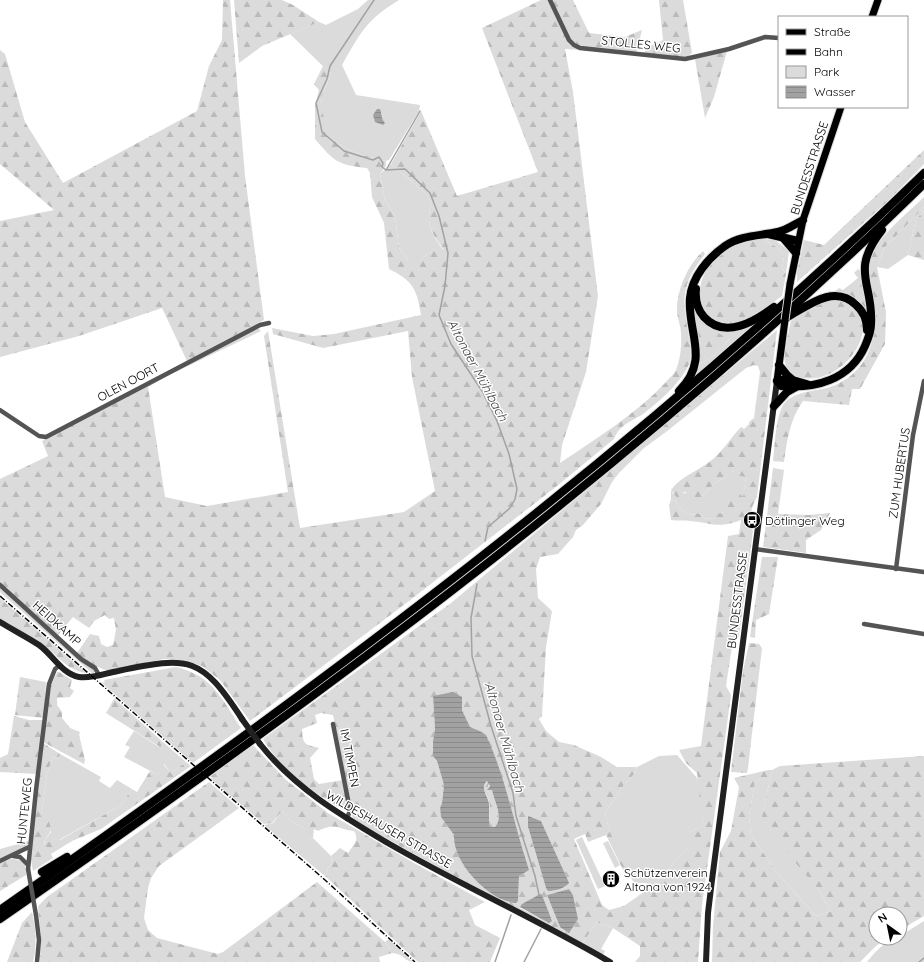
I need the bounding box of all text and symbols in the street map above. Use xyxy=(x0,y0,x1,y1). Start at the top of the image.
legend xyxy=(778,16,908,108)
text: Straße xyxy=(814,24,851,39)
street label: STOLLES WEG xyxy=(601,32,681,56)
text: Bahn xyxy=(814,44,843,59)
text: Park xyxy=(814,64,839,79)
text: Wasser xyxy=(814,84,856,99)
street label: BUNDESSTRASSE xyxy=(787,119,831,217)
water label: Altonaer Mühlbach xyxy=(444,316,512,424)
street label: OLEN OORT xyxy=(95,359,161,405)
street label: ZUM HUBERTUS xyxy=(885,426,913,519)
bus stop icon: Dötlinger Weg xyxy=(742,510,762,530)
place label: Dötlinger Weg xyxy=(765,513,845,528)
street label: BUNDESSTRASSE xyxy=(724,551,750,649)
street label: HEIDKAMP xyxy=(30,597,84,649)
water label: Altonaer Mühlbach xyxy=(482,680,528,794)
street label: IM TIMPEN xyxy=(337,728,363,788)
street label: HUNTEWEG xyxy=(13,777,35,845)
street label: WILDESHAUSER STRASSE xyxy=(323,787,455,871)
place label: Schützenverein Altona von 1924 xyxy=(624,865,711,894)
building icon: Schützenverein Altona von 1924 xyxy=(601,869,621,889)
north arrow xyxy=(868,906,908,946)
text: N xyxy=(875,910,890,926)

